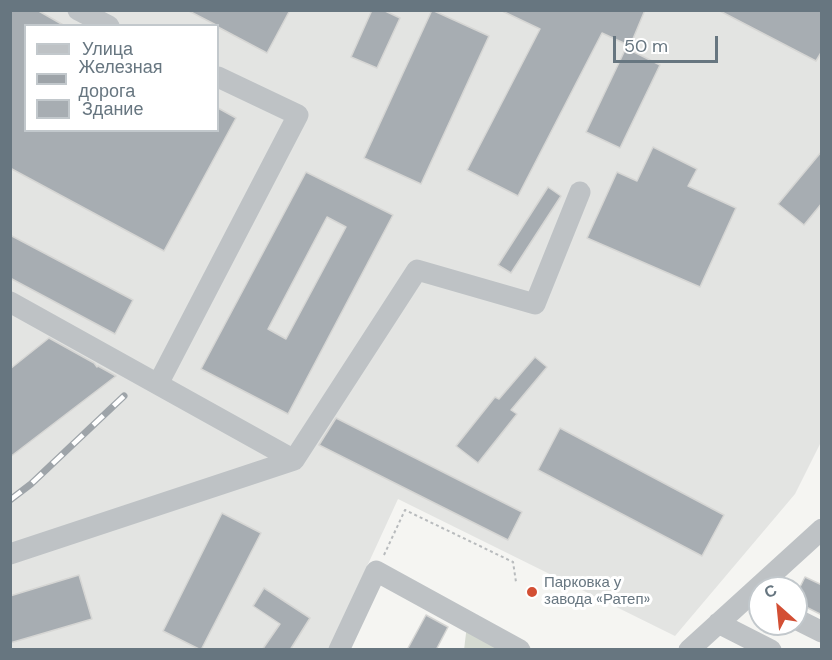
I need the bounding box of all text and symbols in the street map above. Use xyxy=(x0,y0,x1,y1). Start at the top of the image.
legend xyxy=(24,24,219,132)
scale bar xyxy=(616,24,721,62)
text: 50 m xyxy=(624,34,668,58)
text: Улица xyxy=(82,37,133,61)
text: Железная дорога xyxy=(79,55,162,103)
text: Здание xyxy=(82,97,143,121)
place label: Парковка у завода «Ратеп» xyxy=(544,574,650,609)
north arrow xyxy=(748,576,808,636)
text: С xyxy=(761,579,780,603)
marker: Парковка у завода «Ратеп» xyxy=(525,585,539,599)

